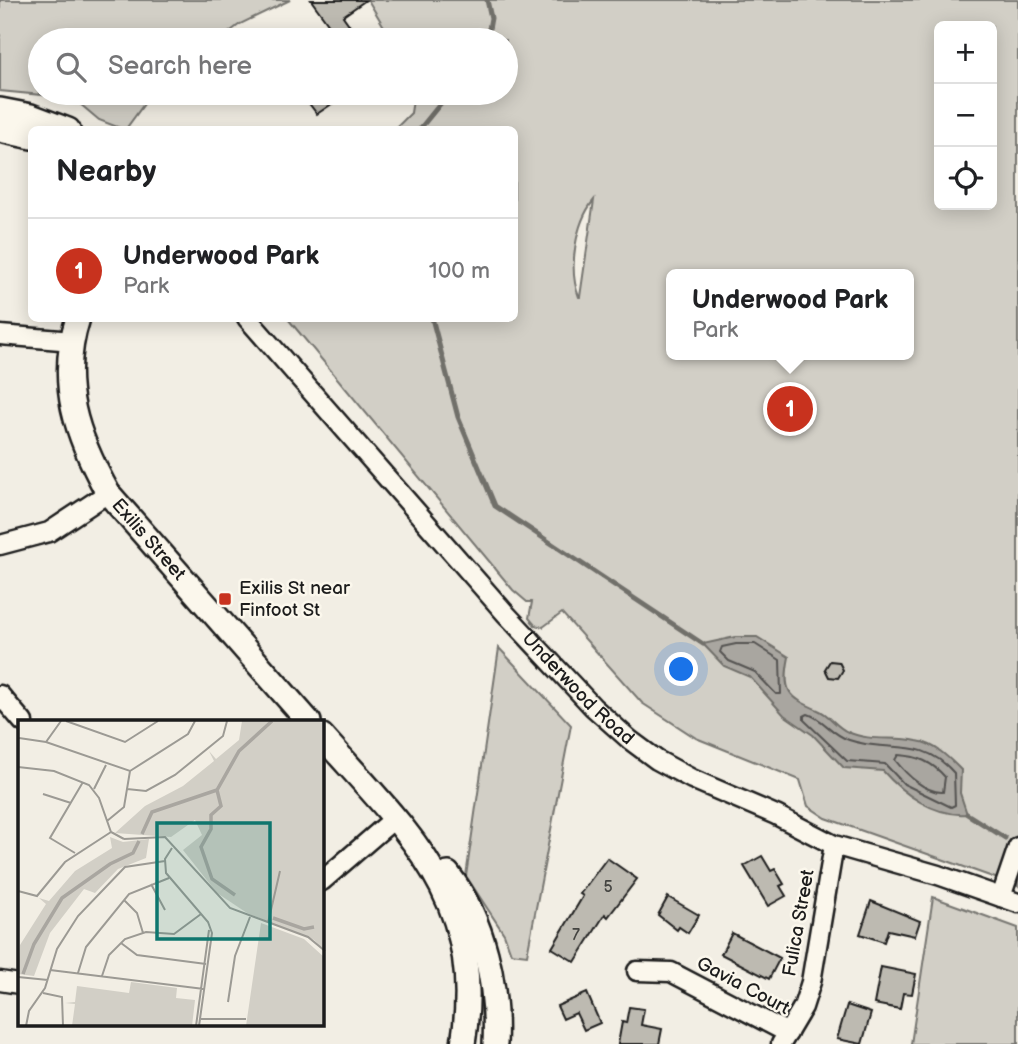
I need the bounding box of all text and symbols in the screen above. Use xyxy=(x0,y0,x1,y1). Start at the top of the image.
map controls xyxy=(934,21,997,210)
button: + xyxy=(934,21,997,84)
search box xyxy=(28,28,518,105)
icon: search xyxy=(52,48,90,86)
text: Search here xyxy=(108,51,252,82)
button: − xyxy=(934,84,997,147)
button: locate xyxy=(934,147,997,210)
text: Nearby xyxy=(56,154,156,190)
text: Underwood Park xyxy=(123,241,319,272)
text: 1 xyxy=(74,257,84,285)
text: 100 m xyxy=(429,257,490,285)
popup xyxy=(666,269,914,360)
text: Park xyxy=(123,272,169,300)
text: Underwood Park xyxy=(692,285,888,316)
text: Park xyxy=(692,316,738,344)
pin: 1 xyxy=(767,383,813,435)
street label: Exilis Street xyxy=(107,494,191,585)
place label: Exilis St near Finfoot St xyxy=(239,577,351,622)
marker: Exilis St near Finfoot St xyxy=(217,591,233,607)
street label: Underwood Road xyxy=(517,627,639,750)
your location xyxy=(664,652,698,686)
inset map xyxy=(18,720,324,1026)
street label: Fulica Street xyxy=(778,868,820,978)
house number: 5 xyxy=(603,878,613,897)
house number: 7 xyxy=(572,926,580,945)
street label: Gavia Court xyxy=(693,952,794,1020)

